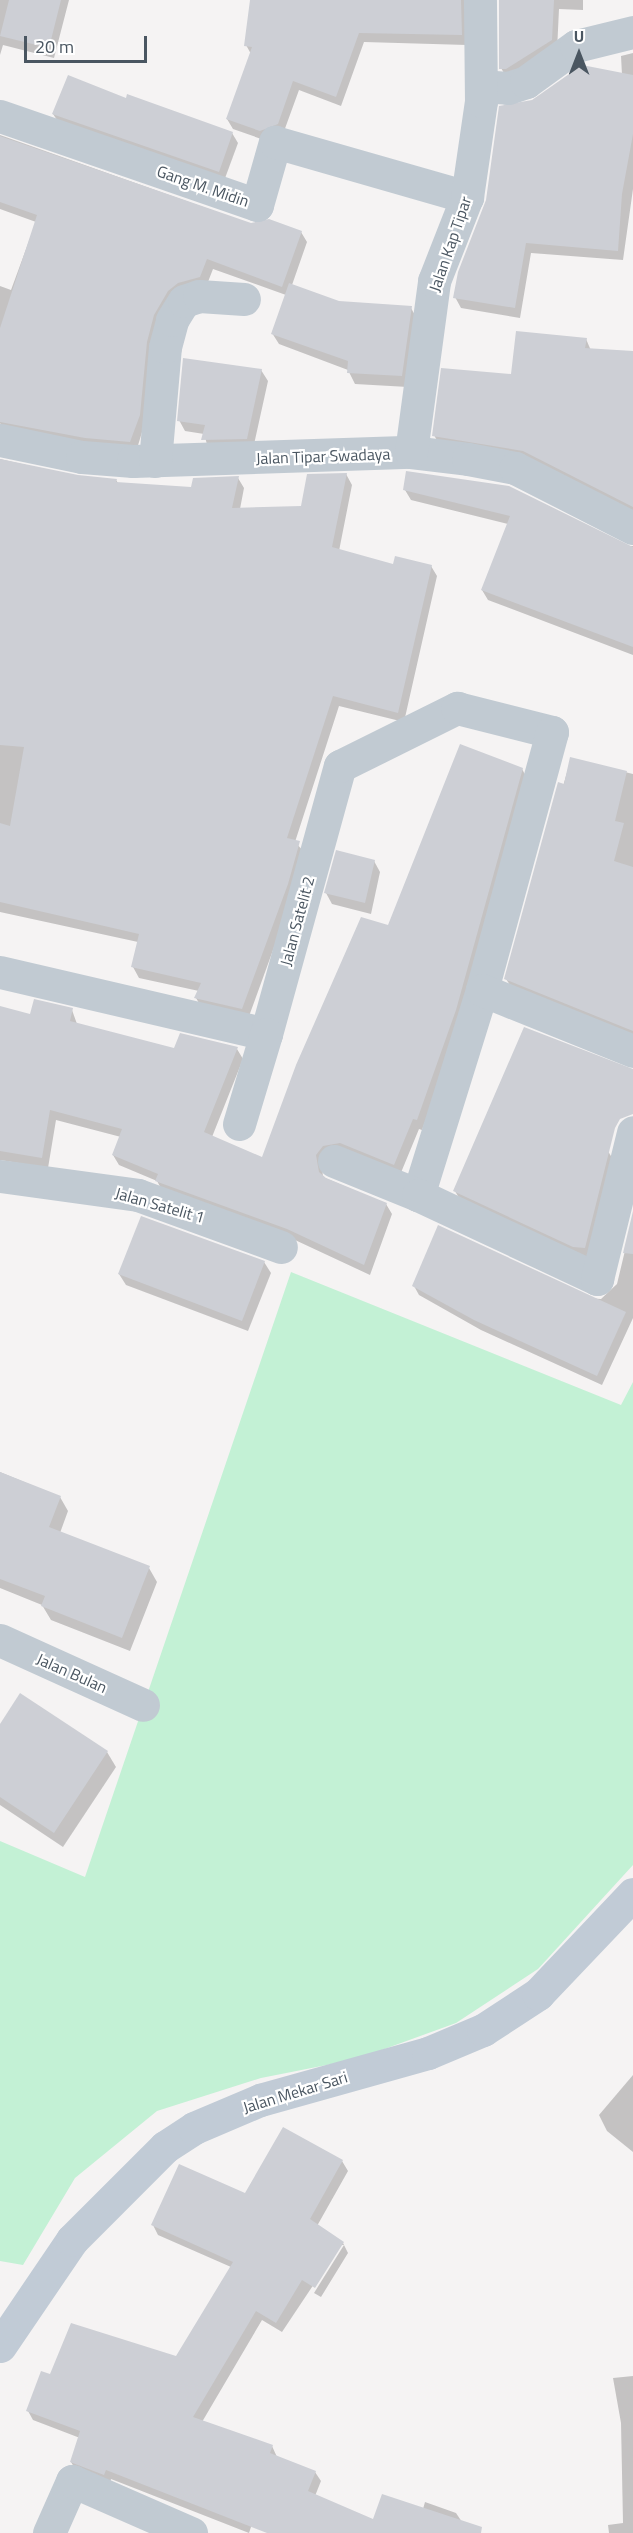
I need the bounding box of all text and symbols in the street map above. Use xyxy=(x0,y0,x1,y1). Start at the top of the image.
scale bar xyxy=(27,24,150,62)
north arrow xyxy=(549,24,609,84)
text: U xyxy=(574,24,584,48)
text: 20 m xyxy=(35,33,74,60)
street label: Gang M. Midin xyxy=(154,161,252,211)
street label: Jalan Kap Tipar xyxy=(425,194,475,294)
street label: Jalan Tipar Swadaya xyxy=(255,444,391,468)
street label: Jalan Satelit 2 xyxy=(276,874,318,968)
street label: Jalan Satelit 1 xyxy=(113,1183,207,1227)
street label: Jalan Bulan xyxy=(34,1649,110,1697)
street label: Jalan Mekar Sari xyxy=(240,2067,350,2117)

